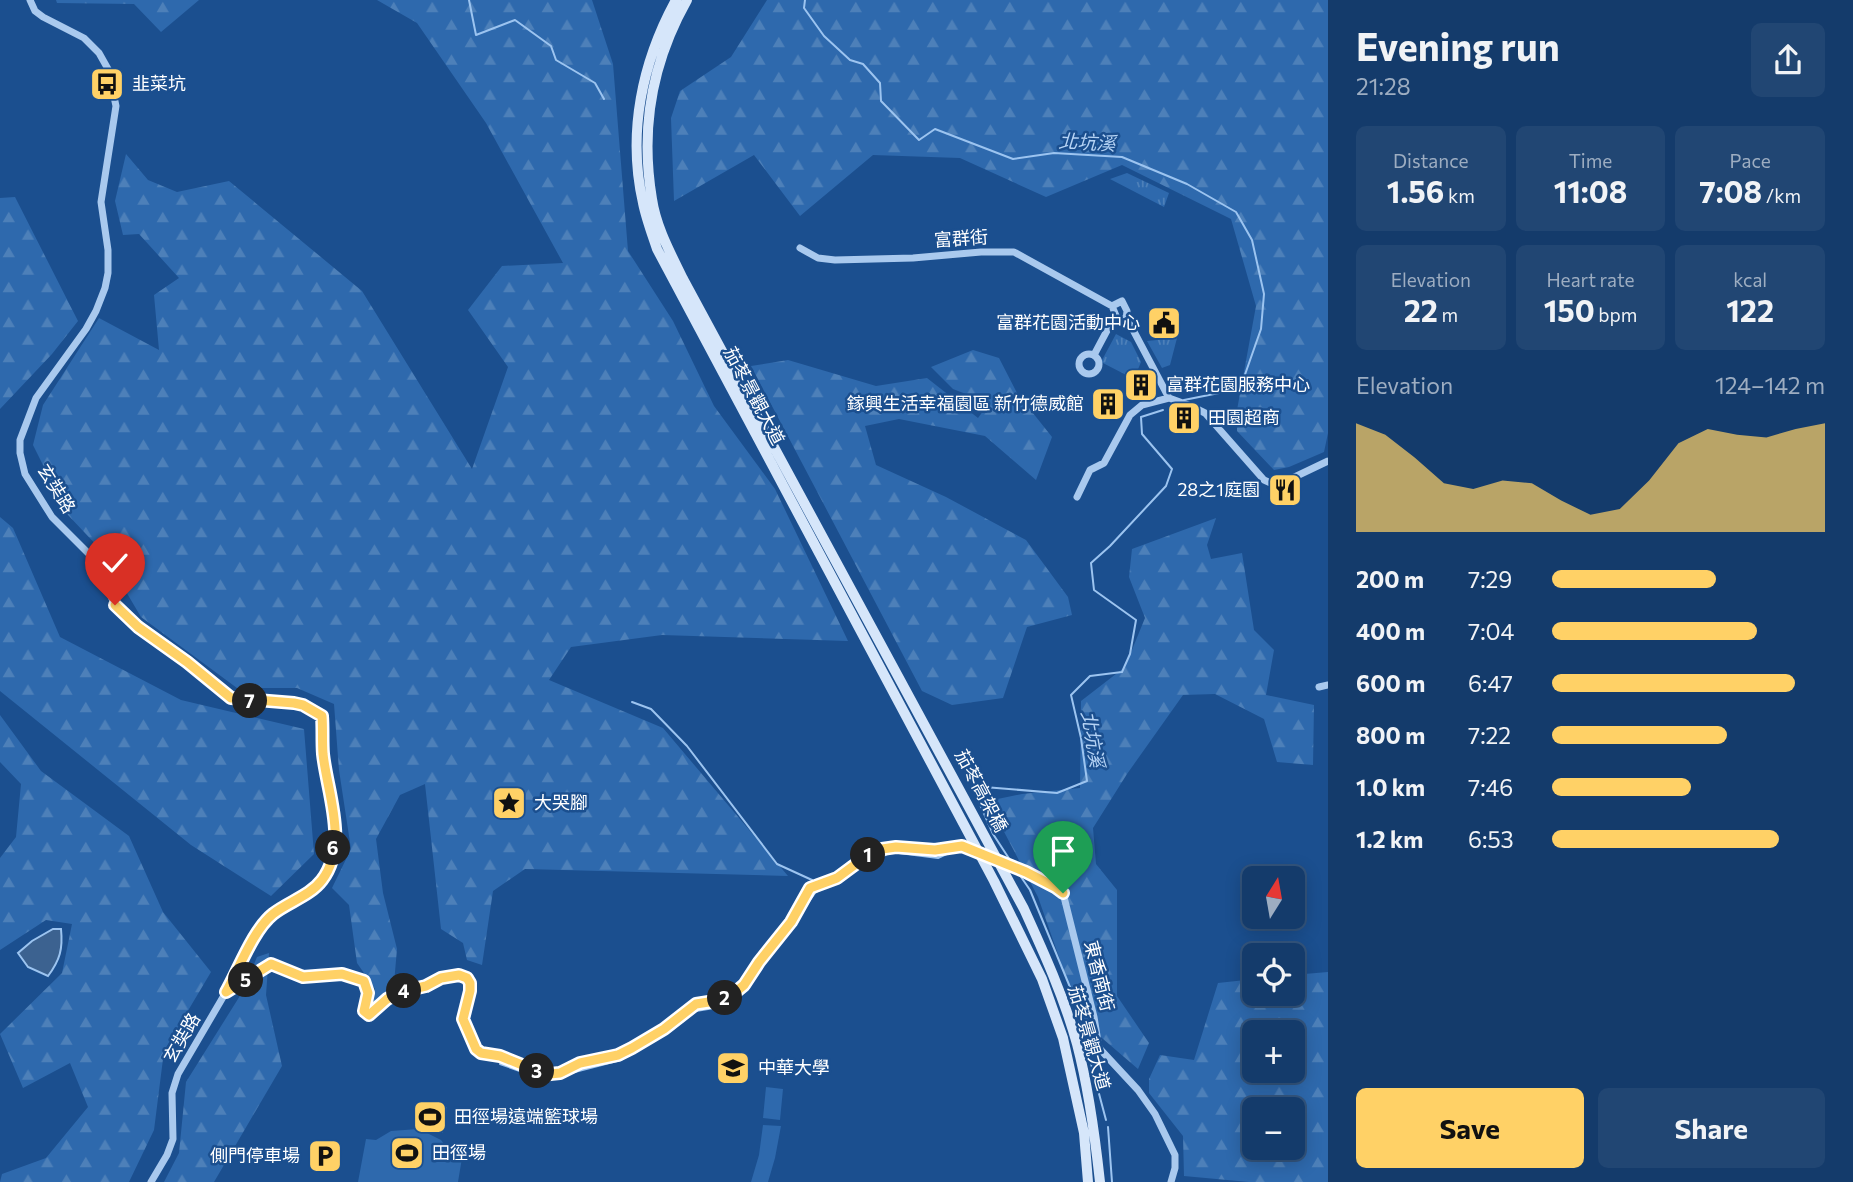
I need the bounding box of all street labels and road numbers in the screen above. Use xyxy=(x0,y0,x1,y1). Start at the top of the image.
street label: 富群街 xyxy=(933,225,989,251)
street label: 茄苳景觀大道 xyxy=(720,343,790,448)
street label: 玄奘路 xyxy=(33,460,80,517)
street label: 茄苳高架橋 xyxy=(951,746,1013,835)
street label: 東香南街 xyxy=(1081,938,1119,1013)
street label: 茄苳景觀大道 xyxy=(1065,983,1115,1093)
street label: 玄奘路 xyxy=(158,1009,204,1066)

